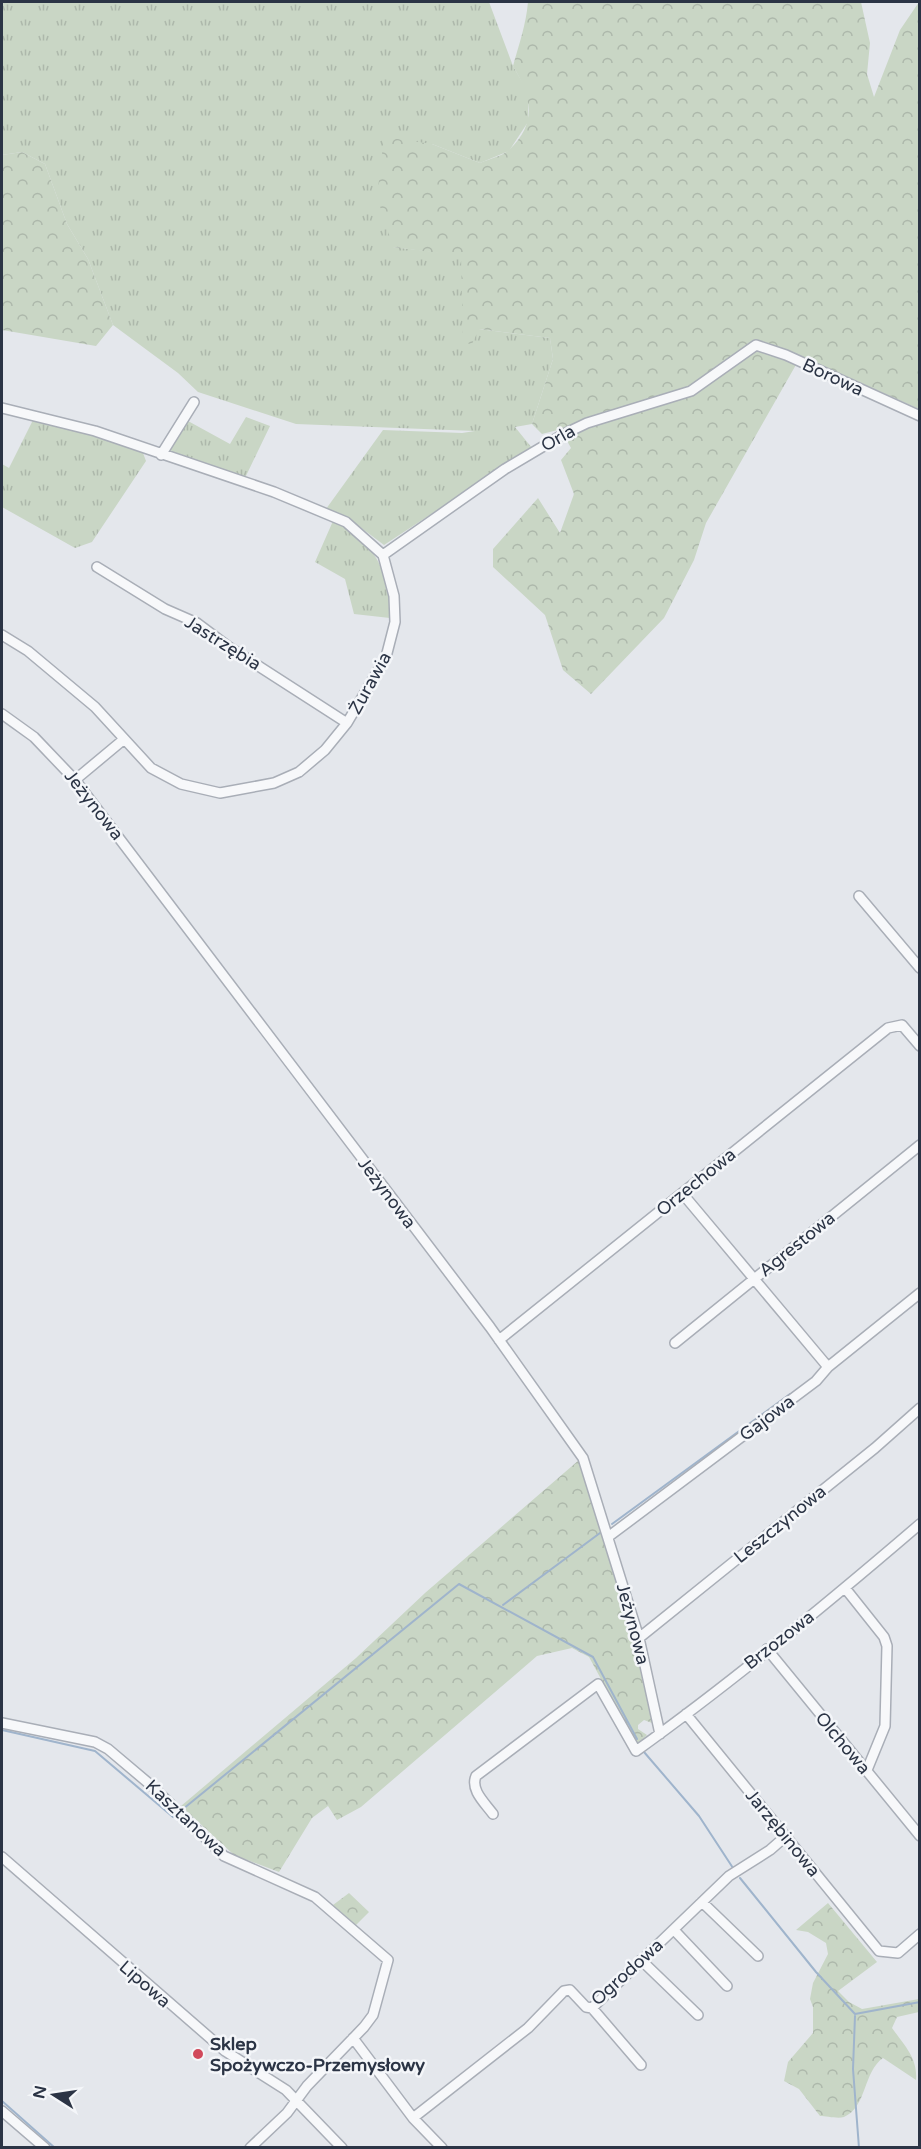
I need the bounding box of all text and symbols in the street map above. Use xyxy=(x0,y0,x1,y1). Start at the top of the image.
street label: Borowa xyxy=(799,353,867,401)
street label: Orla xyxy=(537,420,579,456)
street label: Jastrzębia xyxy=(181,611,265,675)
street label: Żurawia xyxy=(344,648,396,718)
street label: Jeżynowa xyxy=(60,765,128,845)
street label: Orzechowa xyxy=(652,1143,740,1221)
street label: Jeżynowa xyxy=(353,1153,421,1233)
street label: Agrestowa xyxy=(754,1207,840,1281)
street label: Gajowa xyxy=(735,1390,799,1446)
street label: Leszczynowa xyxy=(729,1480,831,1568)
street label: Jeżynowa xyxy=(612,1581,654,1667)
street label: Brzozowa xyxy=(739,1606,819,1674)
street label: Olchowa xyxy=(811,1707,875,1779)
street label: Kasztanowa xyxy=(141,1775,231,1861)
street label: Jarzębinowa xyxy=(741,1785,825,1881)
street label: Ogrodowa xyxy=(586,1934,668,2010)
street label: Lipowa xyxy=(115,1956,175,2012)
place label: Sklep Spożywczo-Przemysłowy xyxy=(210,2033,425,2076)
marker: Sklep Spożywczo-Przemysłowy xyxy=(191,2047,205,2061)
north arrow xyxy=(24,2065,84,2125)
text: N xyxy=(29,2084,51,2100)

